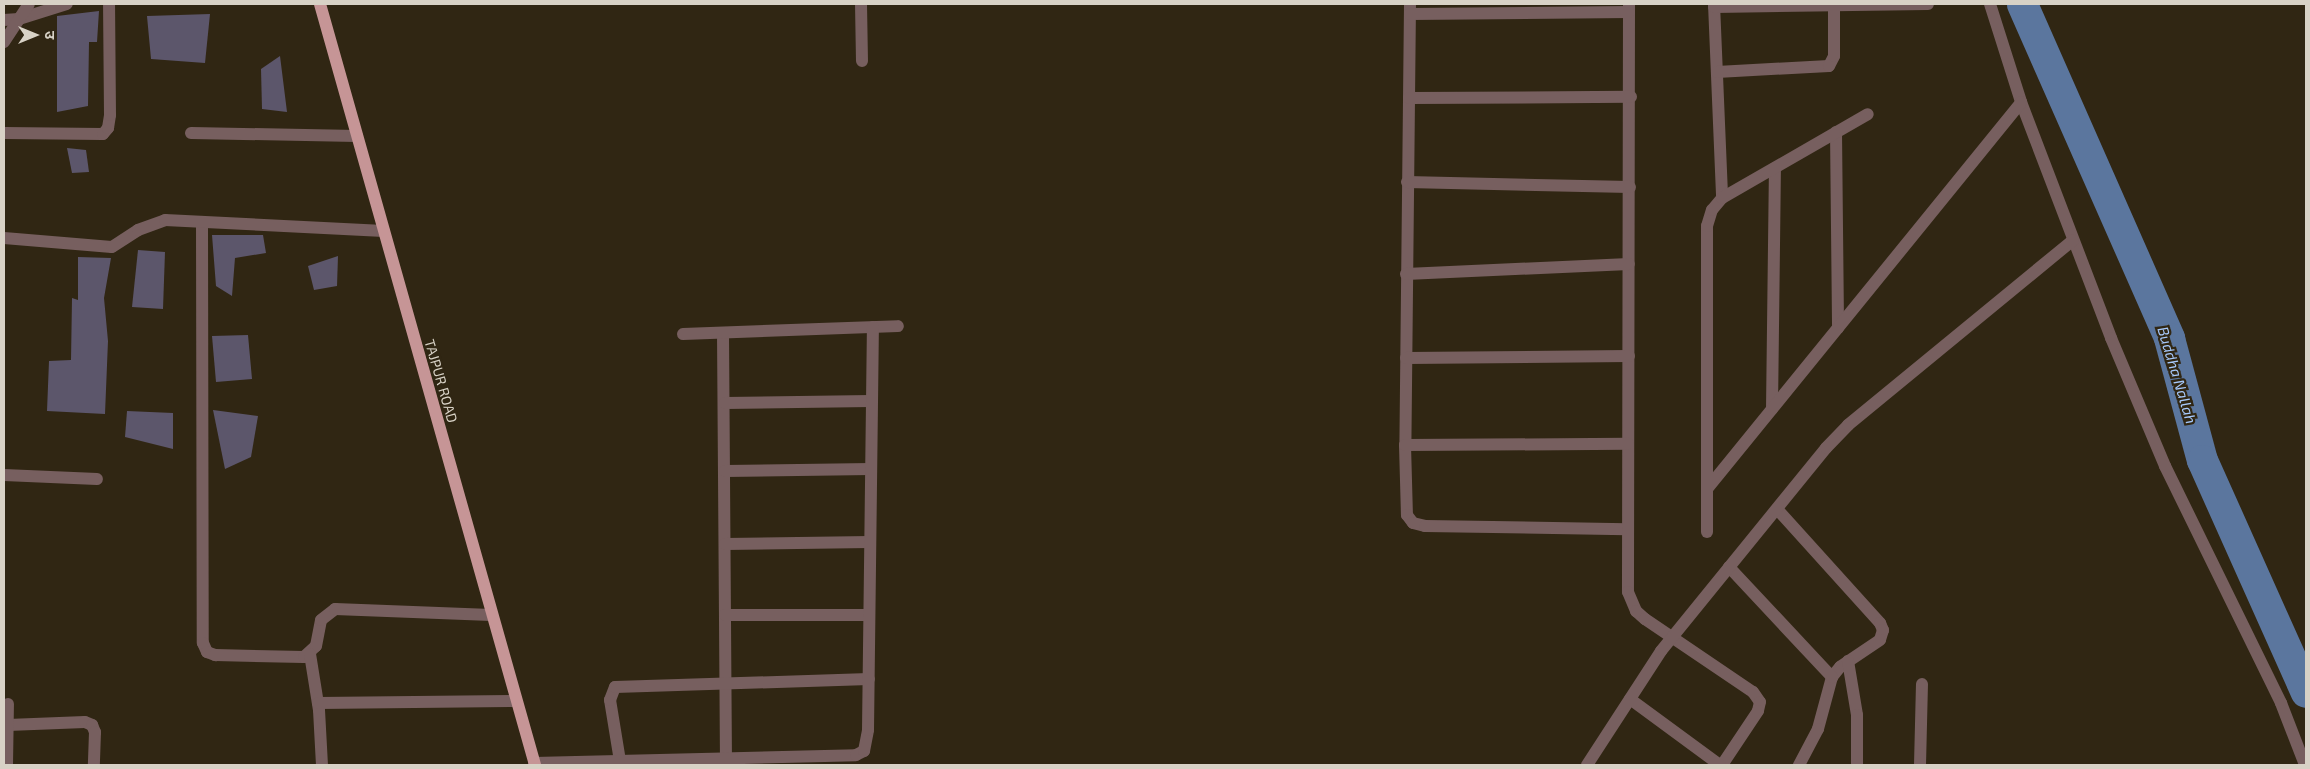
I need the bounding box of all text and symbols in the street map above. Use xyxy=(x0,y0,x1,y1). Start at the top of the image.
north arrow xyxy=(10,10,60,60)
text: उ xyxy=(42,31,59,39)
water label: Buddha Nallah xyxy=(2154,324,2200,426)
street label: TAJPUR ROAD xyxy=(421,337,461,425)

